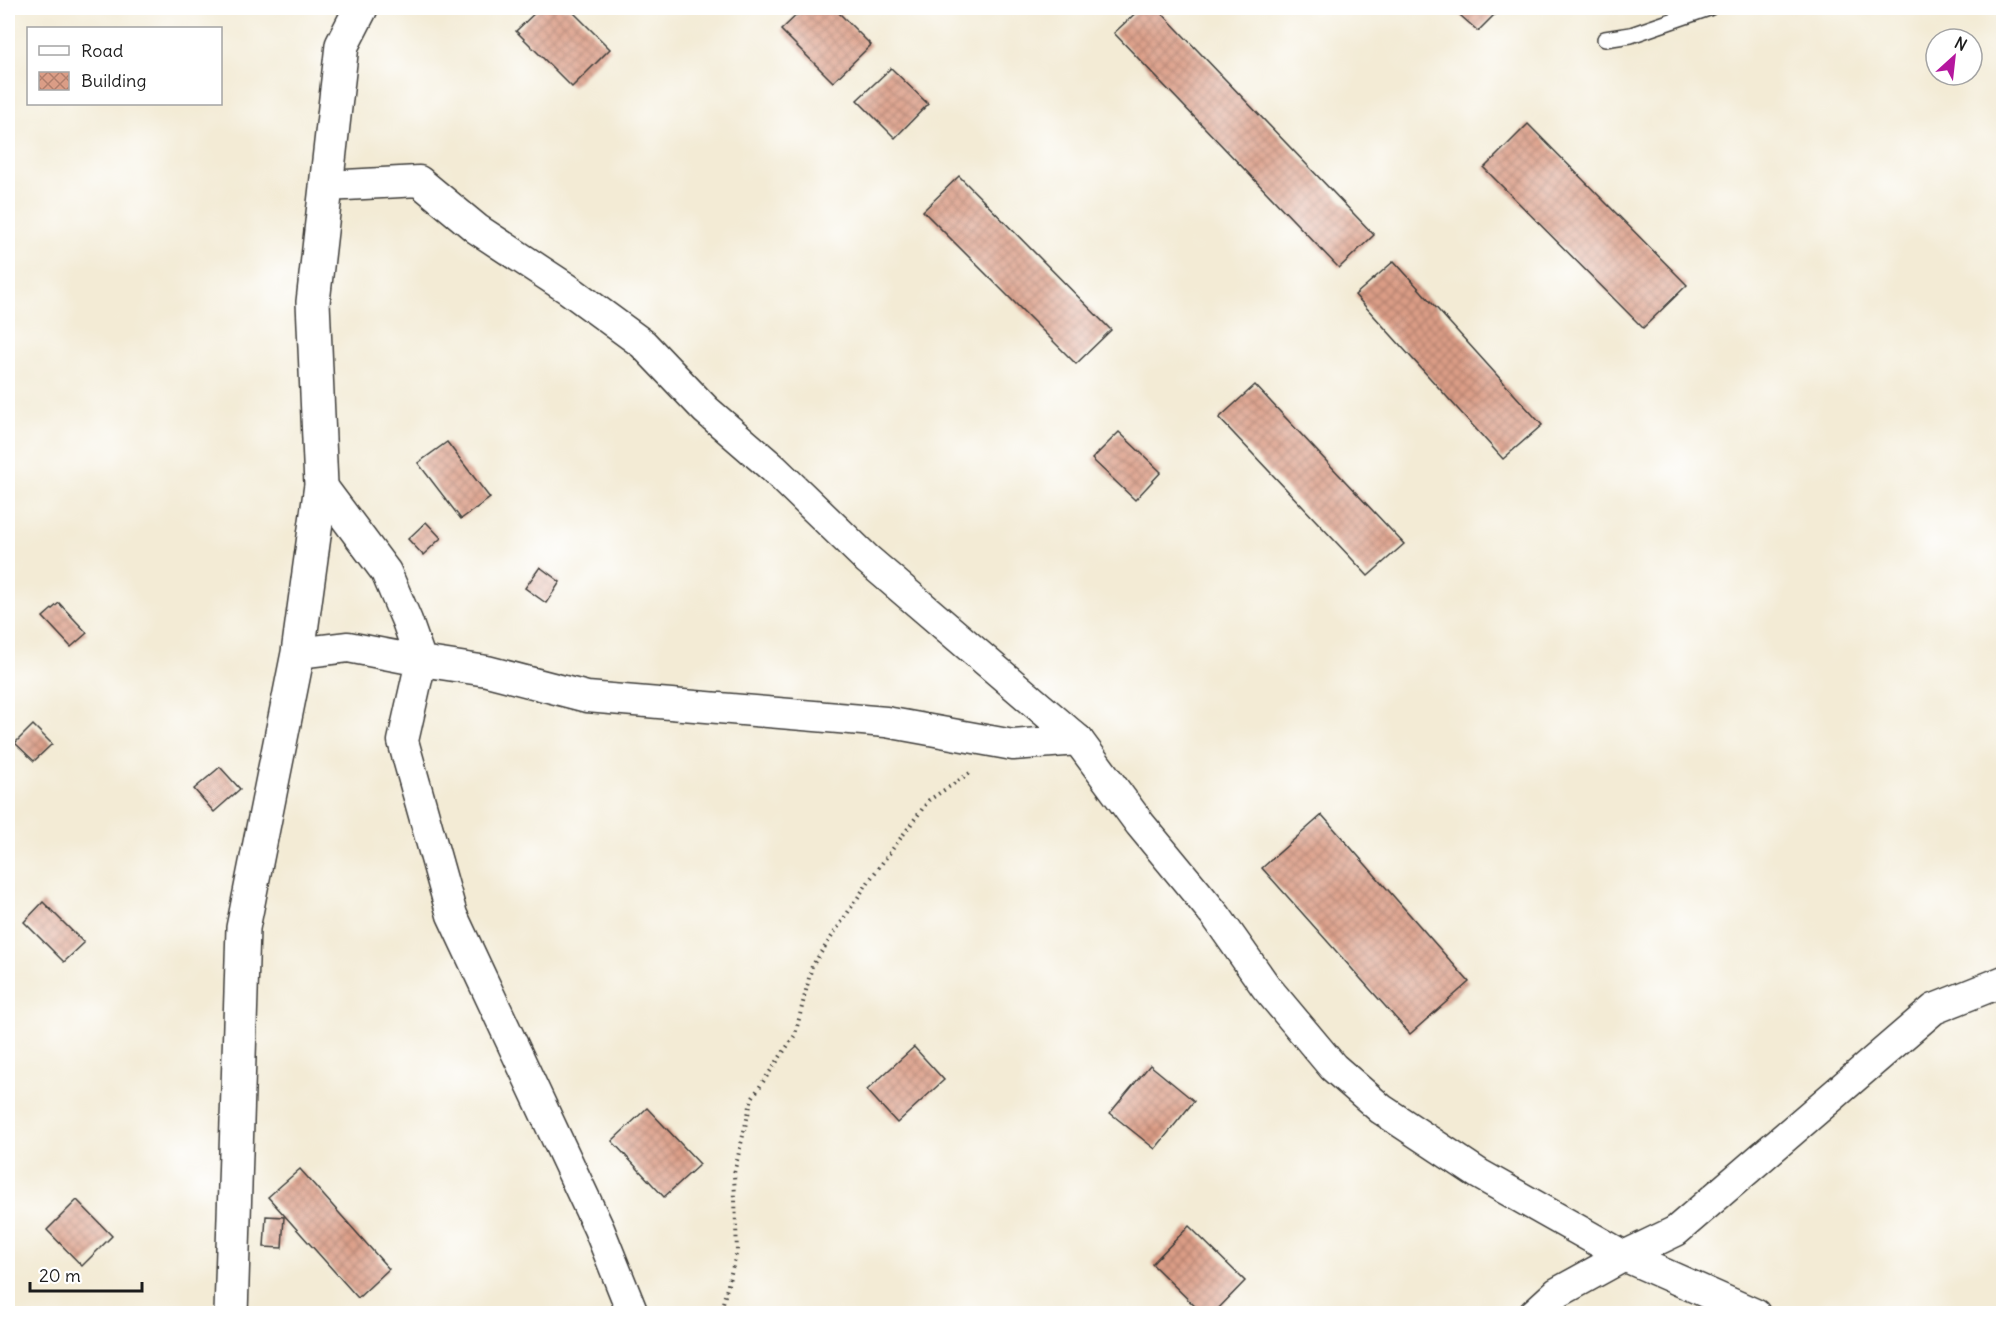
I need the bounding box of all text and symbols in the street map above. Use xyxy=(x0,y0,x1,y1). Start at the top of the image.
legend xyxy=(27,27,222,105)
north arrow xyxy=(1924,27,1984,87)
text: N xyxy=(1951,32,1970,55)
text: Road xyxy=(81,39,124,62)
text: Building xyxy=(81,69,146,92)
scale bar xyxy=(30,1255,142,1293)
text: 20 m xyxy=(39,1264,81,1287)

